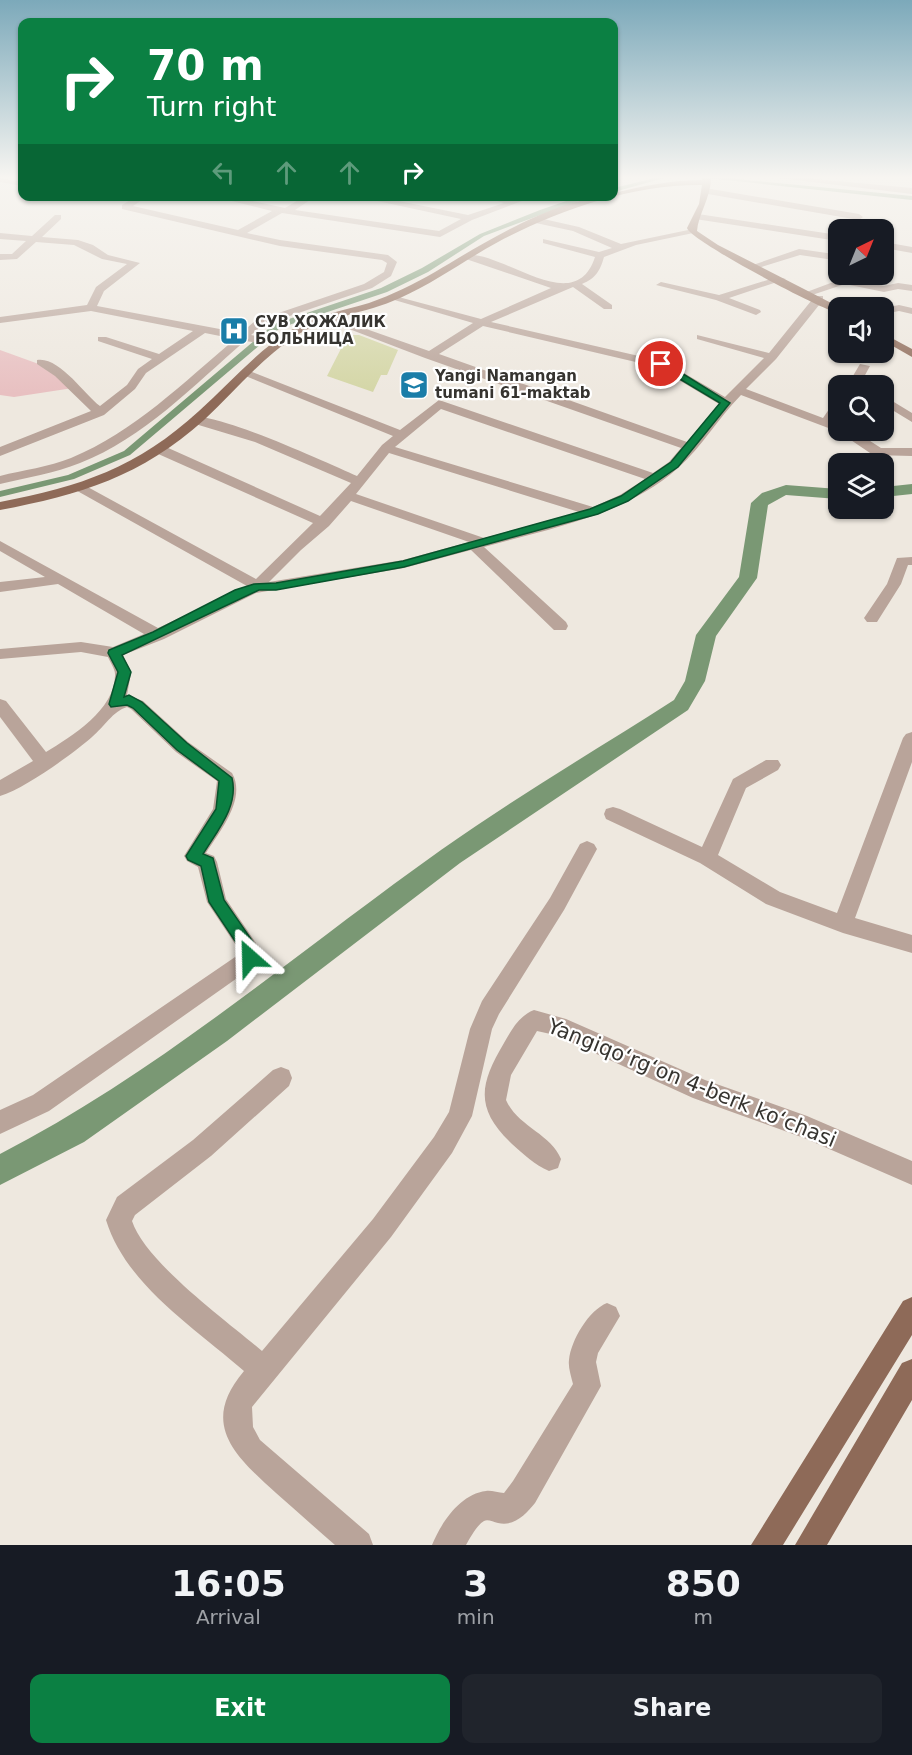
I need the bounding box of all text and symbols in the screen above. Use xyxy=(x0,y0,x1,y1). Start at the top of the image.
text: 70 m xyxy=(147,41,264,90)
icon: right xyxy=(48,42,126,120)
text: Turn right xyxy=(147,91,276,122)
icon: left xyxy=(207,156,240,189)
icon: ahead xyxy=(270,156,303,189)
icon: ahead xyxy=(333,156,366,189)
icon: right xyxy=(396,156,429,189)
north arrow xyxy=(828,219,894,285)
map controls xyxy=(828,219,894,519)
button: sound xyxy=(828,297,894,363)
place label: СУВ ХОЖАЛИК БОЛЬНИЦА xyxy=(255,313,387,348)
hospital icon: СУВ ХОЖАЛИК БОЛЬНИЦА xyxy=(218,315,250,347)
pin xyxy=(635,338,686,389)
icon: arrive xyxy=(644,347,677,380)
place label: Yangi Namangan tumani 61-maktab xyxy=(434,367,591,402)
school or university icon: Yangi Namangan tumani 61-maktab xyxy=(398,369,430,401)
button: search xyxy=(828,375,894,441)
button: layers xyxy=(828,453,894,519)
position arrow xyxy=(218,926,282,990)
street label: Yangiqoʻrgʻon 4-berk koʻchasi xyxy=(543,1014,840,1152)
text: 16:05 xyxy=(171,1563,286,1604)
text: 3 xyxy=(463,1563,488,1604)
text: 850 xyxy=(666,1563,741,1604)
text: Arrival xyxy=(196,1605,261,1629)
text: min xyxy=(457,1605,495,1629)
text: m xyxy=(694,1605,713,1629)
button: Exit xyxy=(30,1674,450,1743)
button: Share xyxy=(462,1674,882,1743)

